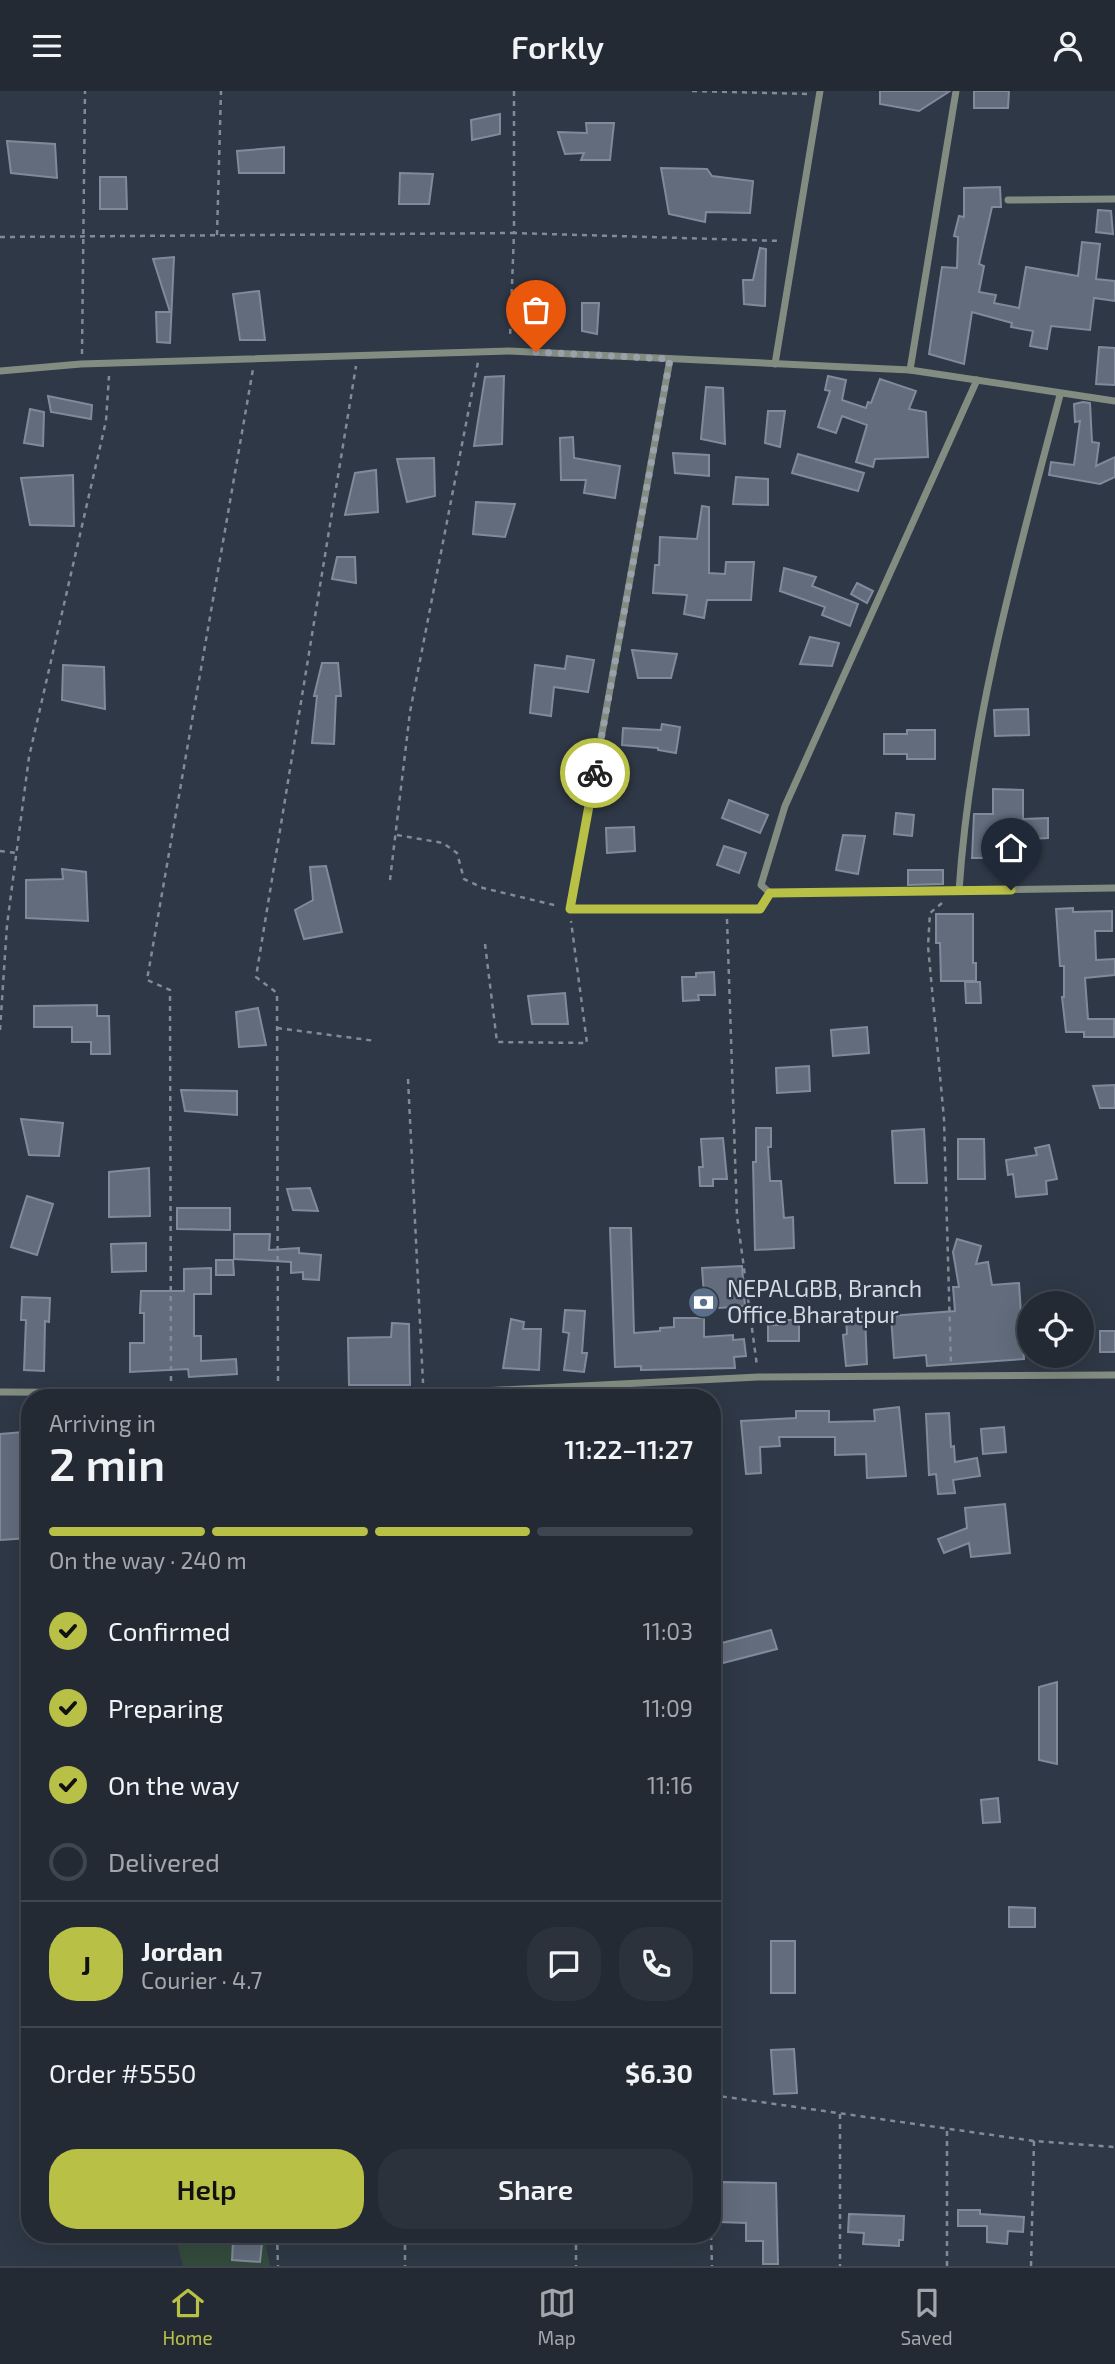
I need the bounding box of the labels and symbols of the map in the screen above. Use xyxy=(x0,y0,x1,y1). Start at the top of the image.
pin xyxy=(506,280,566,352)
courier xyxy=(560,738,630,808)
pin xyxy=(981,818,1041,890)
place label: NEPALGBB, Branch Office Bharatpur xyxy=(727,1274,922,1328)
bank icon: NEPALGBB, Branch Office Bharatpur xyxy=(687,1285,721,1319)

